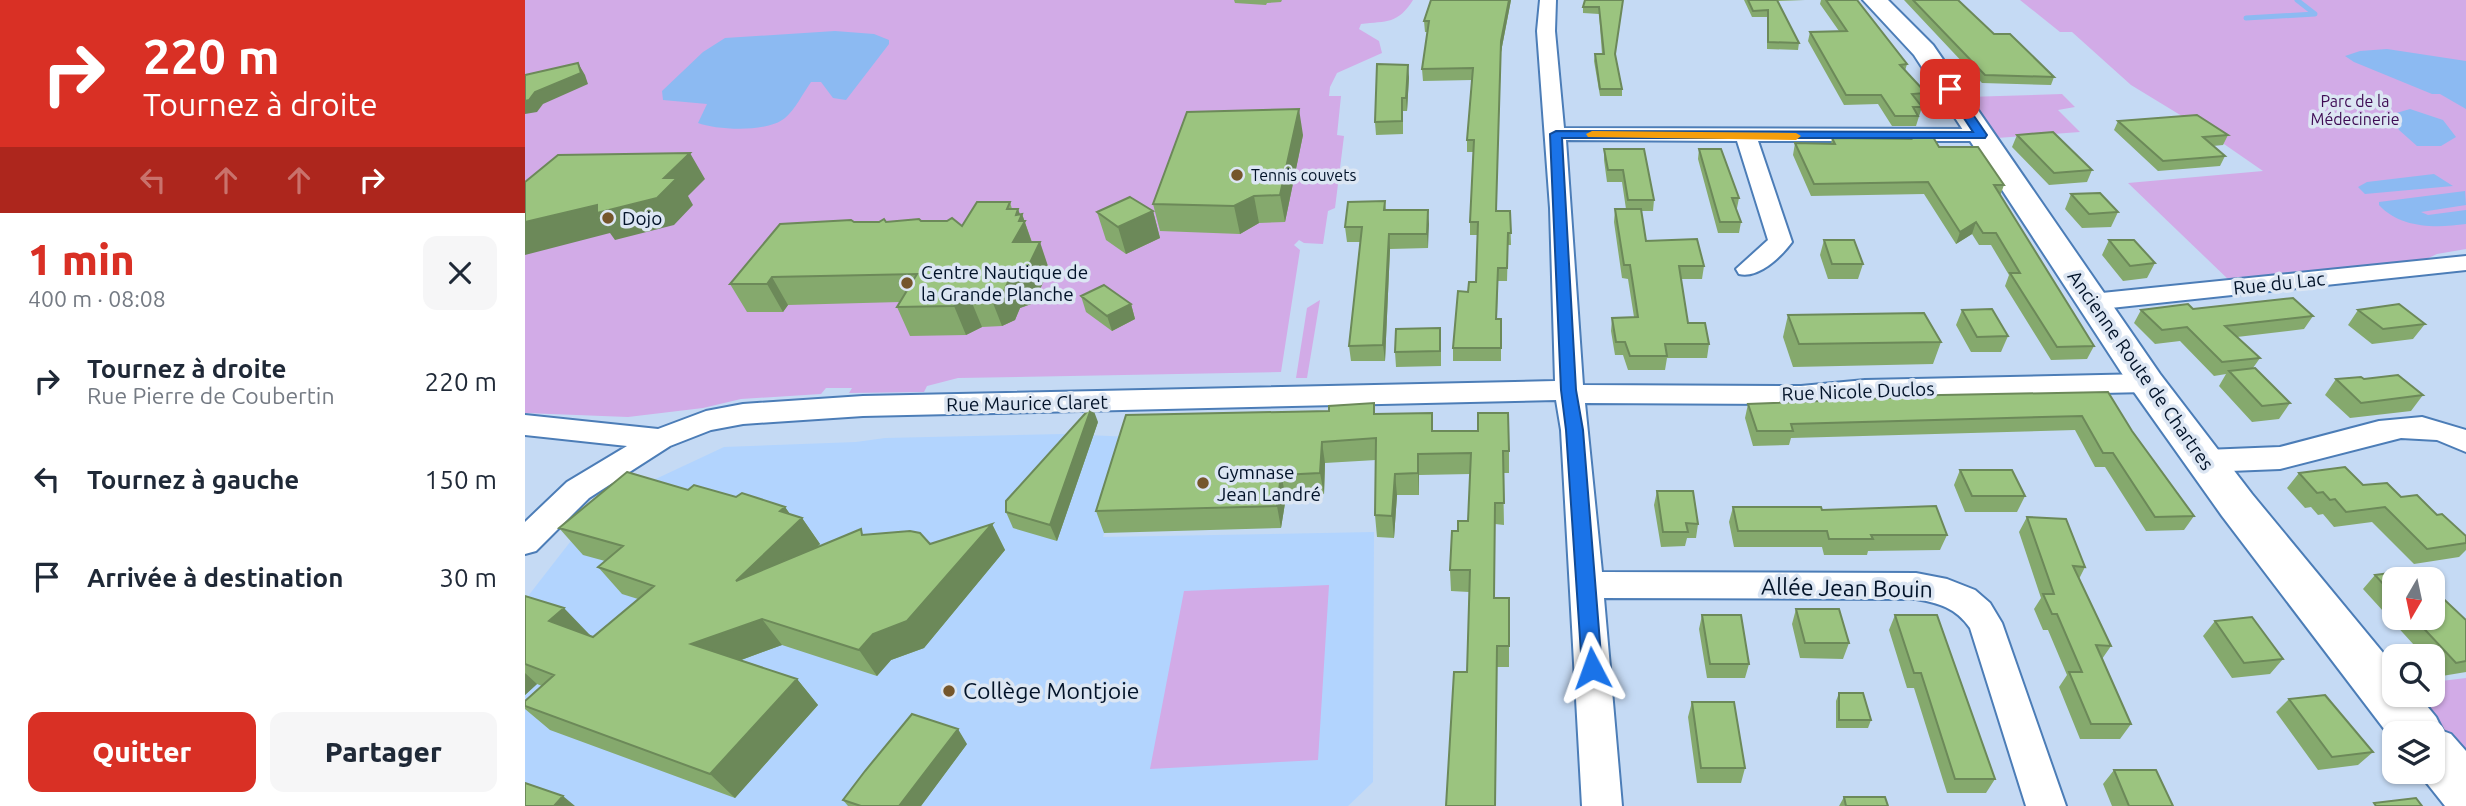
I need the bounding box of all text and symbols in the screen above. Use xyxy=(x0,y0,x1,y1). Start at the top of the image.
icon: right xyxy=(28,28,119,119)
text: 220 m xyxy=(143,28,280,83)
pin xyxy=(1920,59,1980,119)
icon: arrive xyxy=(1931,70,1969,108)
text: Tournez à droite xyxy=(143,86,378,122)
park label: Parc de la Médecinerie xyxy=(2310,92,2400,128)
icon: left xyxy=(134,161,172,199)
icon: ahead xyxy=(207,161,245,199)
icon: ahead xyxy=(280,161,318,199)
icon: right xyxy=(353,161,391,199)
place label: Tennis couvets xyxy=(1251,166,1356,184)
marker: Tennis couvets xyxy=(1229,167,1245,183)
place label: Dojo xyxy=(622,207,662,229)
marker: Dojo xyxy=(600,210,616,226)
text: 1 min xyxy=(28,236,135,283)
button: close xyxy=(423,236,497,310)
place label: Centre Nautique de la Grande Planche xyxy=(921,261,1088,305)
street label: Ancienne Route de Chartres xyxy=(2064,266,2218,474)
street label: Rue du Lac xyxy=(2232,267,2326,299)
marker: Centre Nautique de la Grande Planche xyxy=(899,275,915,291)
text: 400 m · 08:08 xyxy=(28,286,166,311)
text: Tournez à droite xyxy=(87,354,286,383)
icon: right xyxy=(28,362,66,400)
text: 220 m xyxy=(425,367,497,396)
street label: Rue Nicole Duclos xyxy=(1781,377,1935,405)
text: Rue Pierre de Coubertin xyxy=(87,383,335,408)
street label: Rue Maurice Claret xyxy=(946,391,1109,415)
icon: left xyxy=(28,460,66,498)
place label: Gymnase Jean Landré xyxy=(1217,461,1321,505)
text: Tournez à gauche xyxy=(87,465,299,494)
text: 150 m xyxy=(425,465,497,494)
marker: Gymnase Jean Landré xyxy=(1195,475,1211,491)
icon: arrive xyxy=(28,558,66,596)
text: Arrivée à destination xyxy=(87,563,343,592)
text: 30 m xyxy=(439,563,497,592)
north arrow xyxy=(2382,567,2445,630)
map controls xyxy=(2382,567,2445,784)
street label: Allée Jean Bouin xyxy=(1761,574,1933,601)
position arrow xyxy=(1555,631,1629,705)
button: search xyxy=(2382,644,2445,707)
place label: Collège Montjoie xyxy=(963,678,1139,703)
marker: Collège Montjoie xyxy=(941,683,957,699)
button: Quitter xyxy=(28,712,256,792)
button: Partager xyxy=(270,712,497,792)
button: layers xyxy=(2382,721,2445,784)

